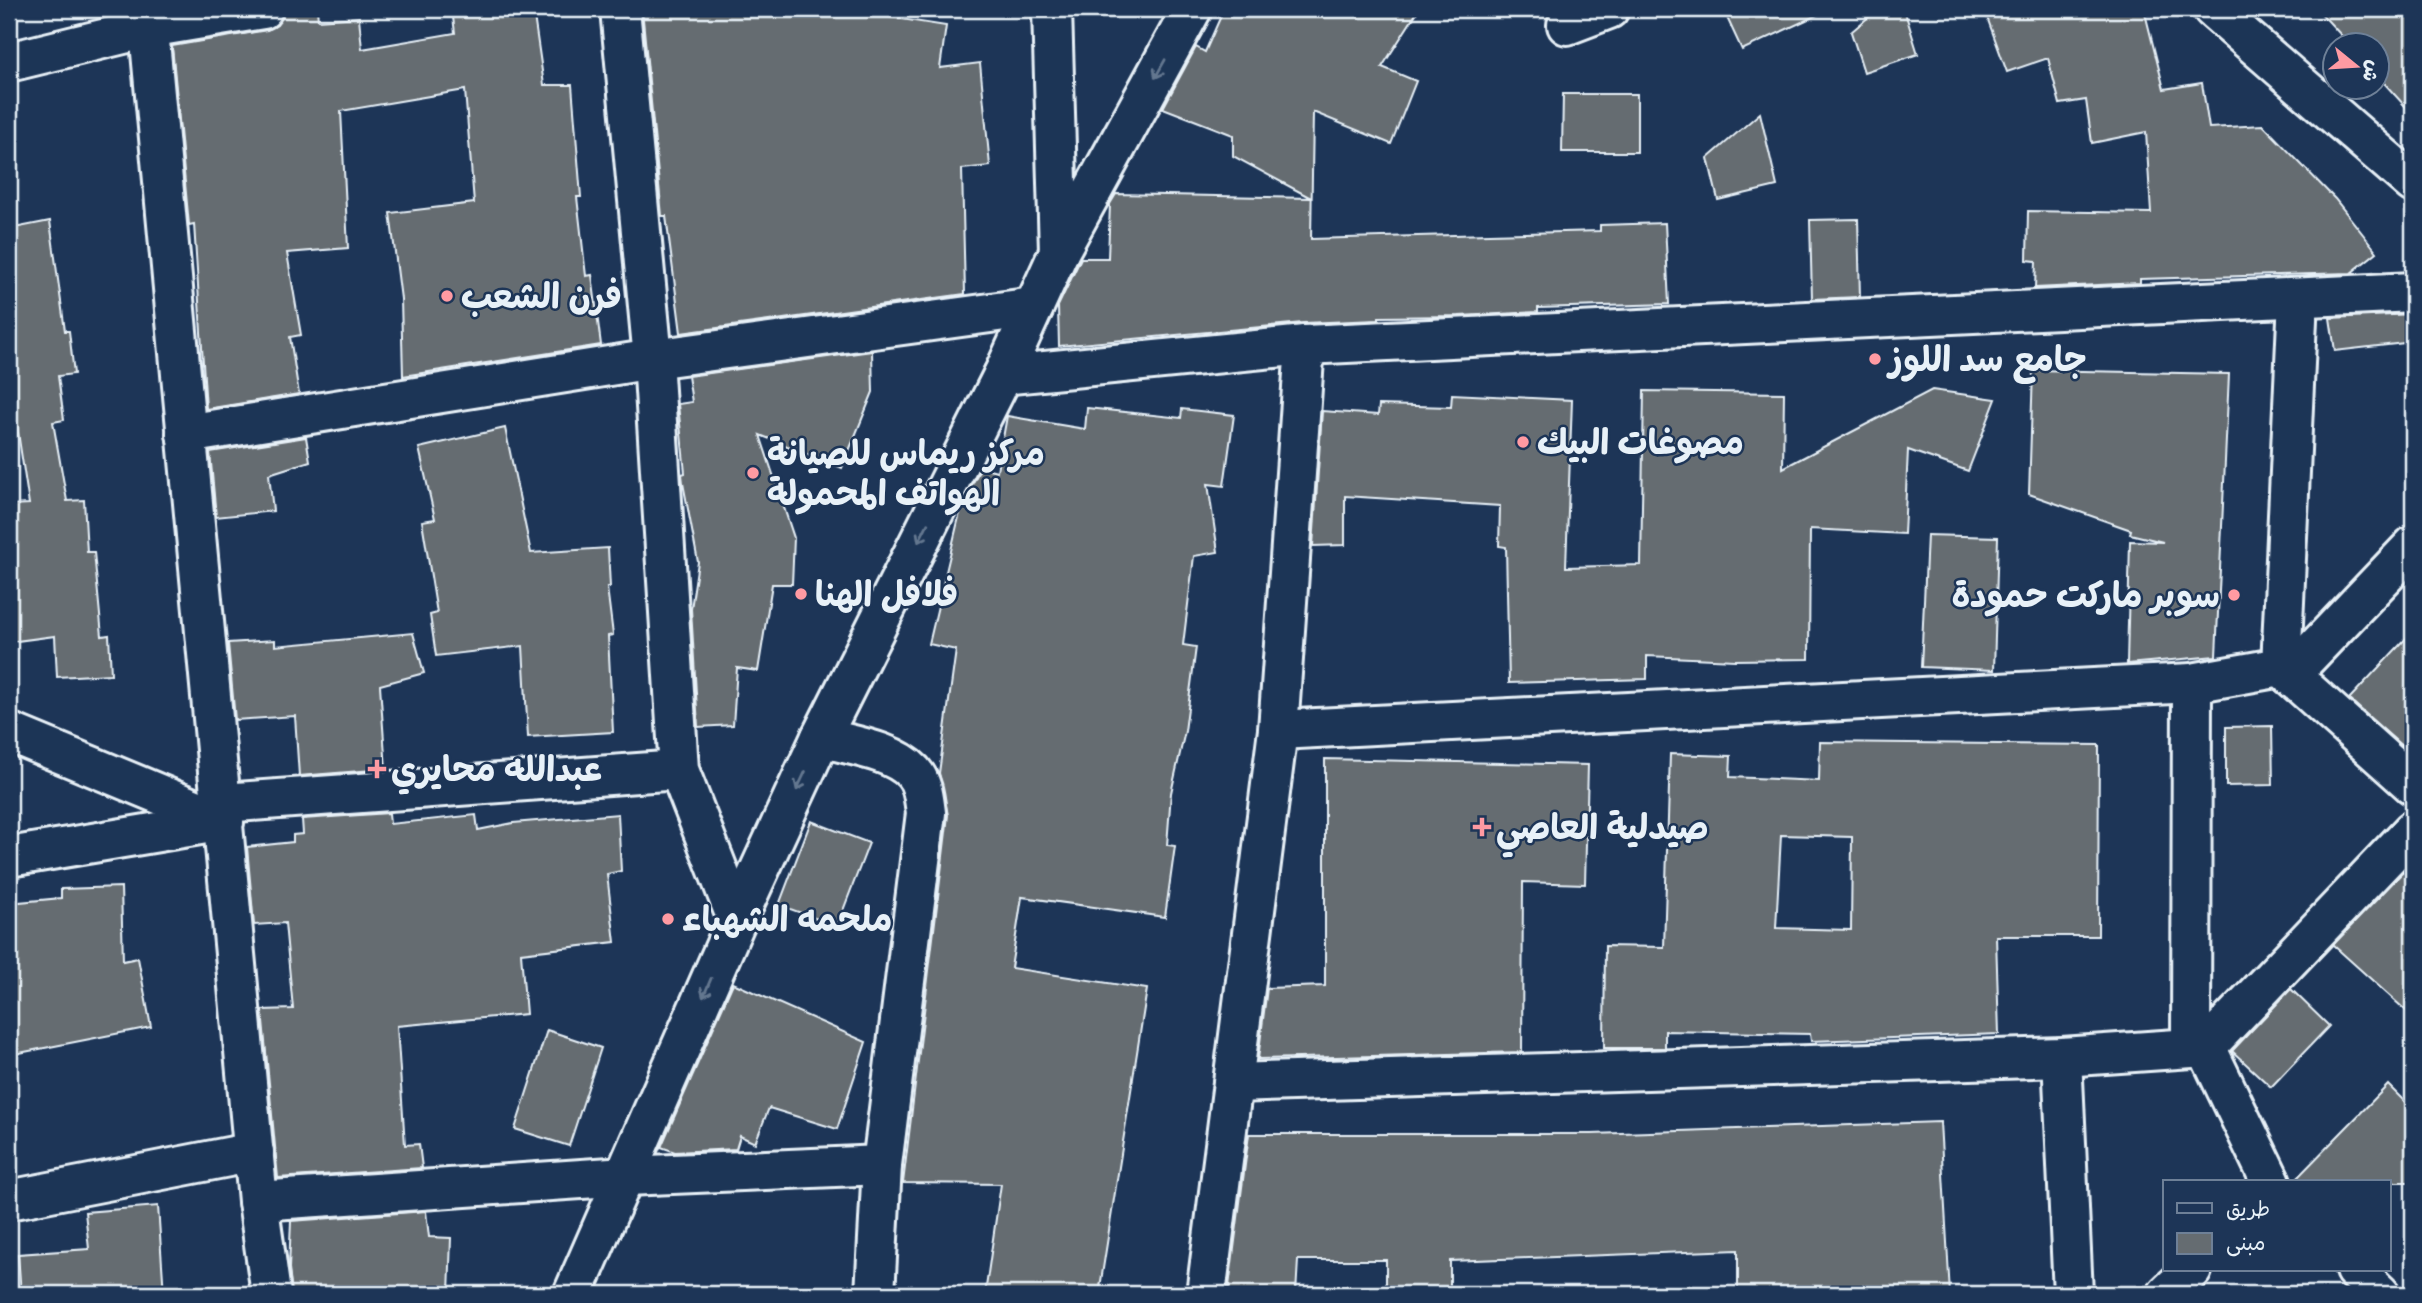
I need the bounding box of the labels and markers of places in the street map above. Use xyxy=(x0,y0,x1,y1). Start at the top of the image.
place label: فرن الشعب xyxy=(461,274,622,319)
marker: فرن الشعب xyxy=(439,288,455,304)
place label: جامع سد اللوز xyxy=(1886,337,2087,384)
marker: جامع سد اللوز xyxy=(1867,351,1883,367)
place label: مصوغات البيك xyxy=(1537,420,1744,465)
place label: مركز ريماس للصيانة الهواتف المحمولة xyxy=(767,431,1045,516)
marker: مصوغات البيك xyxy=(1515,434,1531,450)
marker: مركز ريماس للصيانة الهواتف المحمولة xyxy=(745,465,761,481)
place label: فلافل الهنا xyxy=(815,572,958,617)
place label: سوبر ماركت حمودة xyxy=(1951,573,2220,618)
marker: فلافل الهنا xyxy=(793,586,809,602)
marker: سوبر ماركت حمودة xyxy=(2226,587,2242,603)
place label: عبدالله محايري xyxy=(391,747,602,795)
marker: عبدالله محايري xyxy=(369,761,385,777)
place label: صيدلية العاصي xyxy=(1496,805,1709,858)
marker: صيدلية العاصي xyxy=(1474,819,1490,835)
place label: ملحمه الشهباء xyxy=(682,897,892,942)
marker: ملحمه الشهباء xyxy=(660,911,676,927)

